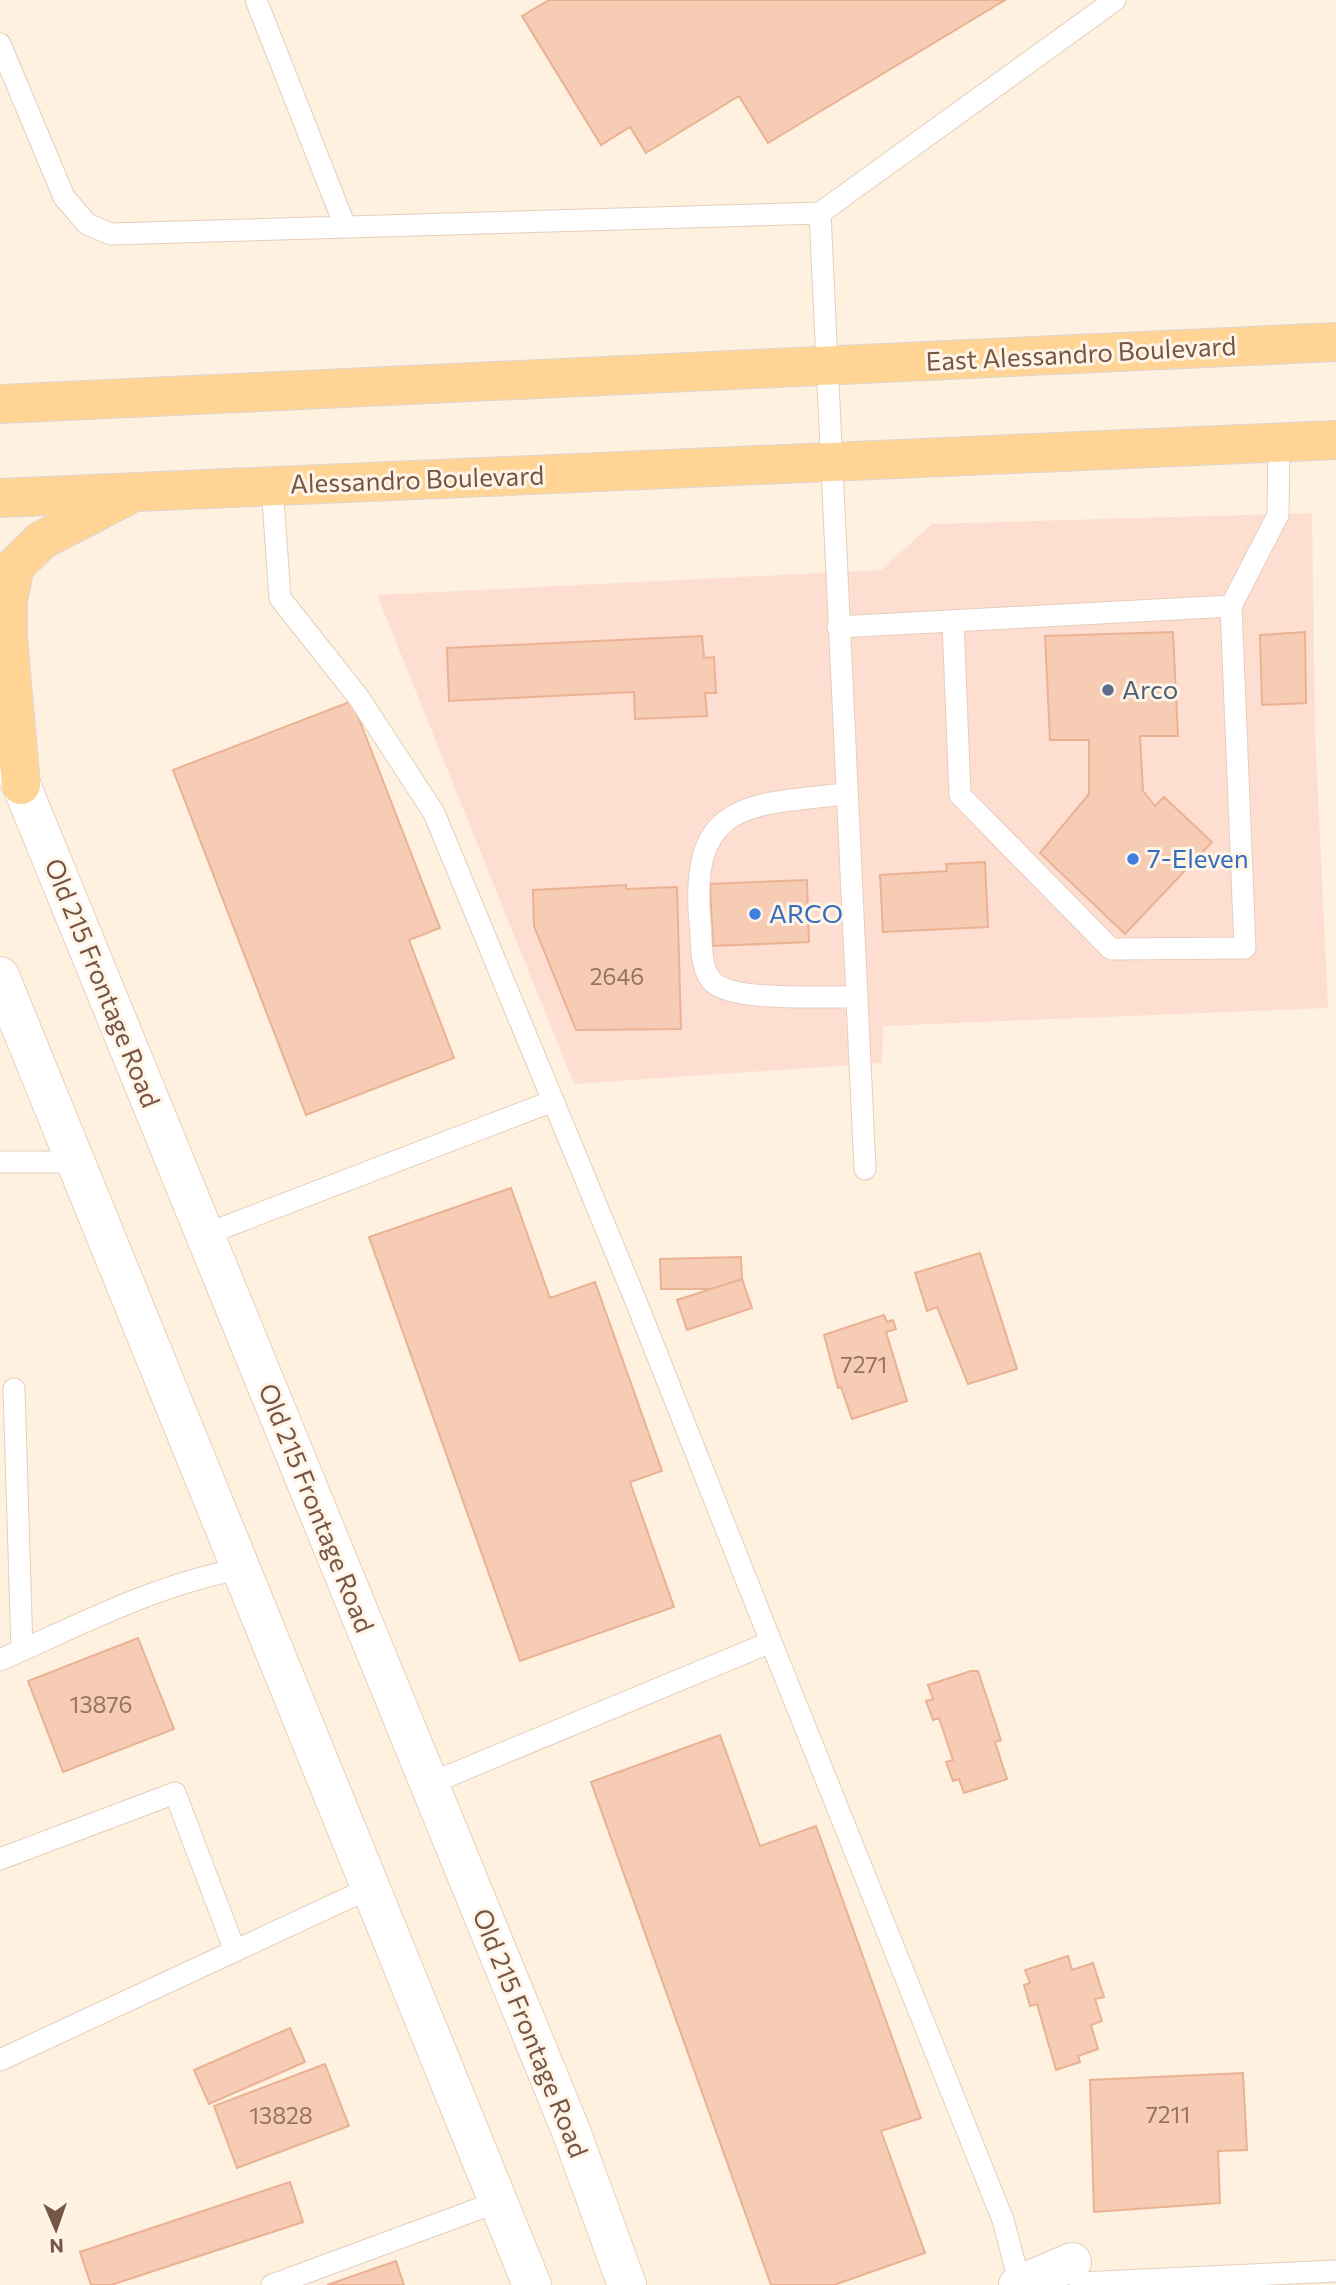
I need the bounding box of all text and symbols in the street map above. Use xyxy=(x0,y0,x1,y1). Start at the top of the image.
street label: East Alessandro Boulevard xyxy=(925,329,1237,376)
street label: Alessandro Boulevard xyxy=(289,459,545,498)
place label: Arco xyxy=(1122,673,1178,704)
marker: Arco xyxy=(1100,682,1116,698)
place label: 7-Eleven xyxy=(1147,842,1249,873)
marker: 7-Eleven xyxy=(1125,851,1141,867)
street label: Old 215 Frontage Road xyxy=(39,853,168,1111)
place label: ARCO xyxy=(769,897,843,928)
marker: ARCO xyxy=(747,906,763,922)
house number: 2646 xyxy=(590,962,644,990)
house number: 7271 xyxy=(841,1350,887,1378)
street label: Old 215 Frontage Road xyxy=(253,1378,382,1636)
house number: 13876 xyxy=(70,1690,132,1718)
street label: Old 215 Frontage Road xyxy=(467,1903,596,2161)
house number: 7211 xyxy=(1146,2100,1190,2128)
house number: 13828 xyxy=(249,2101,313,2129)
north arrow xyxy=(21,2194,91,2264)
text: N xyxy=(49,2235,64,2258)

